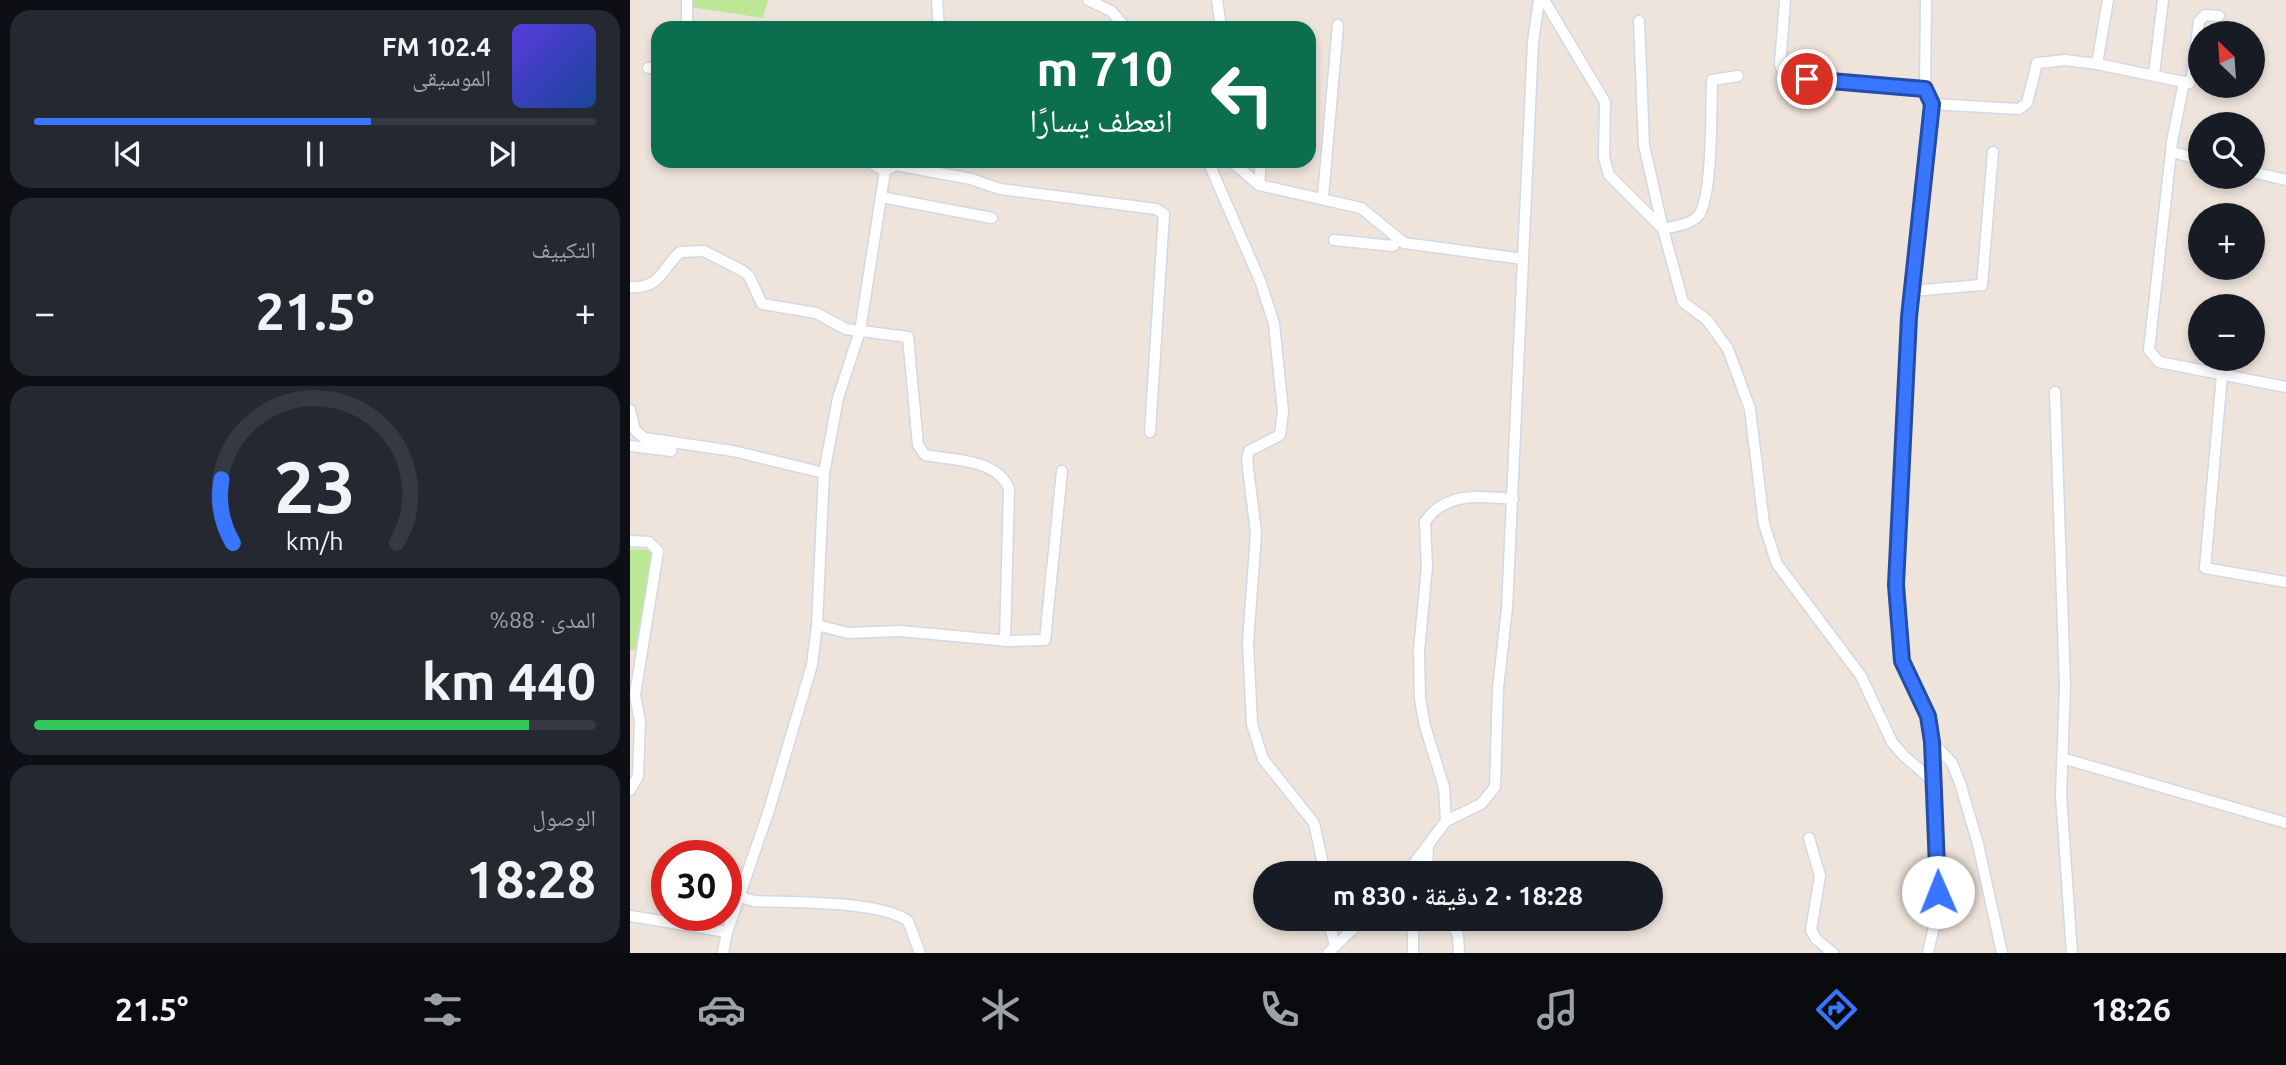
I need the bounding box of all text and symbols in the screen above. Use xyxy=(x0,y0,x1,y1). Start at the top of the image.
north arrow xyxy=(2188,21,2264,98)
map controls xyxy=(2188,21,2265,371)
text: 102.4 FM xyxy=(382,32,491,61)
text: 710 m xyxy=(1036,40,1173,95)
icon: left xyxy=(1197,49,1288,140)
pin xyxy=(1777,49,1837,109)
icon: arrive xyxy=(1788,60,1826,98)
text: الموسيقى xyxy=(412,65,491,90)
text: انعطف يسارًا xyxy=(1029,102,1173,138)
button: search xyxy=(2188,112,2265,189)
icon: previous xyxy=(109,135,147,173)
icon: pause xyxy=(296,135,334,173)
icon: next xyxy=(483,135,521,173)
button: + xyxy=(2188,203,2265,280)
text: التكييف xyxy=(531,237,596,262)
text: 21.5° xyxy=(255,282,375,340)
text: − xyxy=(34,291,55,333)
text: + xyxy=(575,291,596,333)
button: − xyxy=(2188,294,2265,371)
text: 23 xyxy=(274,445,356,527)
text: km/h xyxy=(286,526,344,554)
text: المدى · 88% xyxy=(490,607,596,632)
text: 440 km xyxy=(422,652,596,710)
text: الوصول xyxy=(532,805,596,830)
speed limit sign: 30 xyxy=(651,840,742,931)
text: 18:28 xyxy=(466,850,596,908)
position arrow xyxy=(1901,855,1975,929)
text: 18:28 · 2 دقيقة · 830 m xyxy=(1333,881,1583,910)
icon: filters xyxy=(418,985,467,1034)
icon: car xyxy=(697,985,746,1034)
icon: climate xyxy=(976,985,1025,1034)
icon: phone xyxy=(1255,985,1304,1034)
icon: music xyxy=(1533,985,1582,1034)
icon: directions xyxy=(1812,985,1861,1034)
text: 21.5° xyxy=(115,991,188,1027)
text: 18:26 xyxy=(2091,991,2171,1027)

